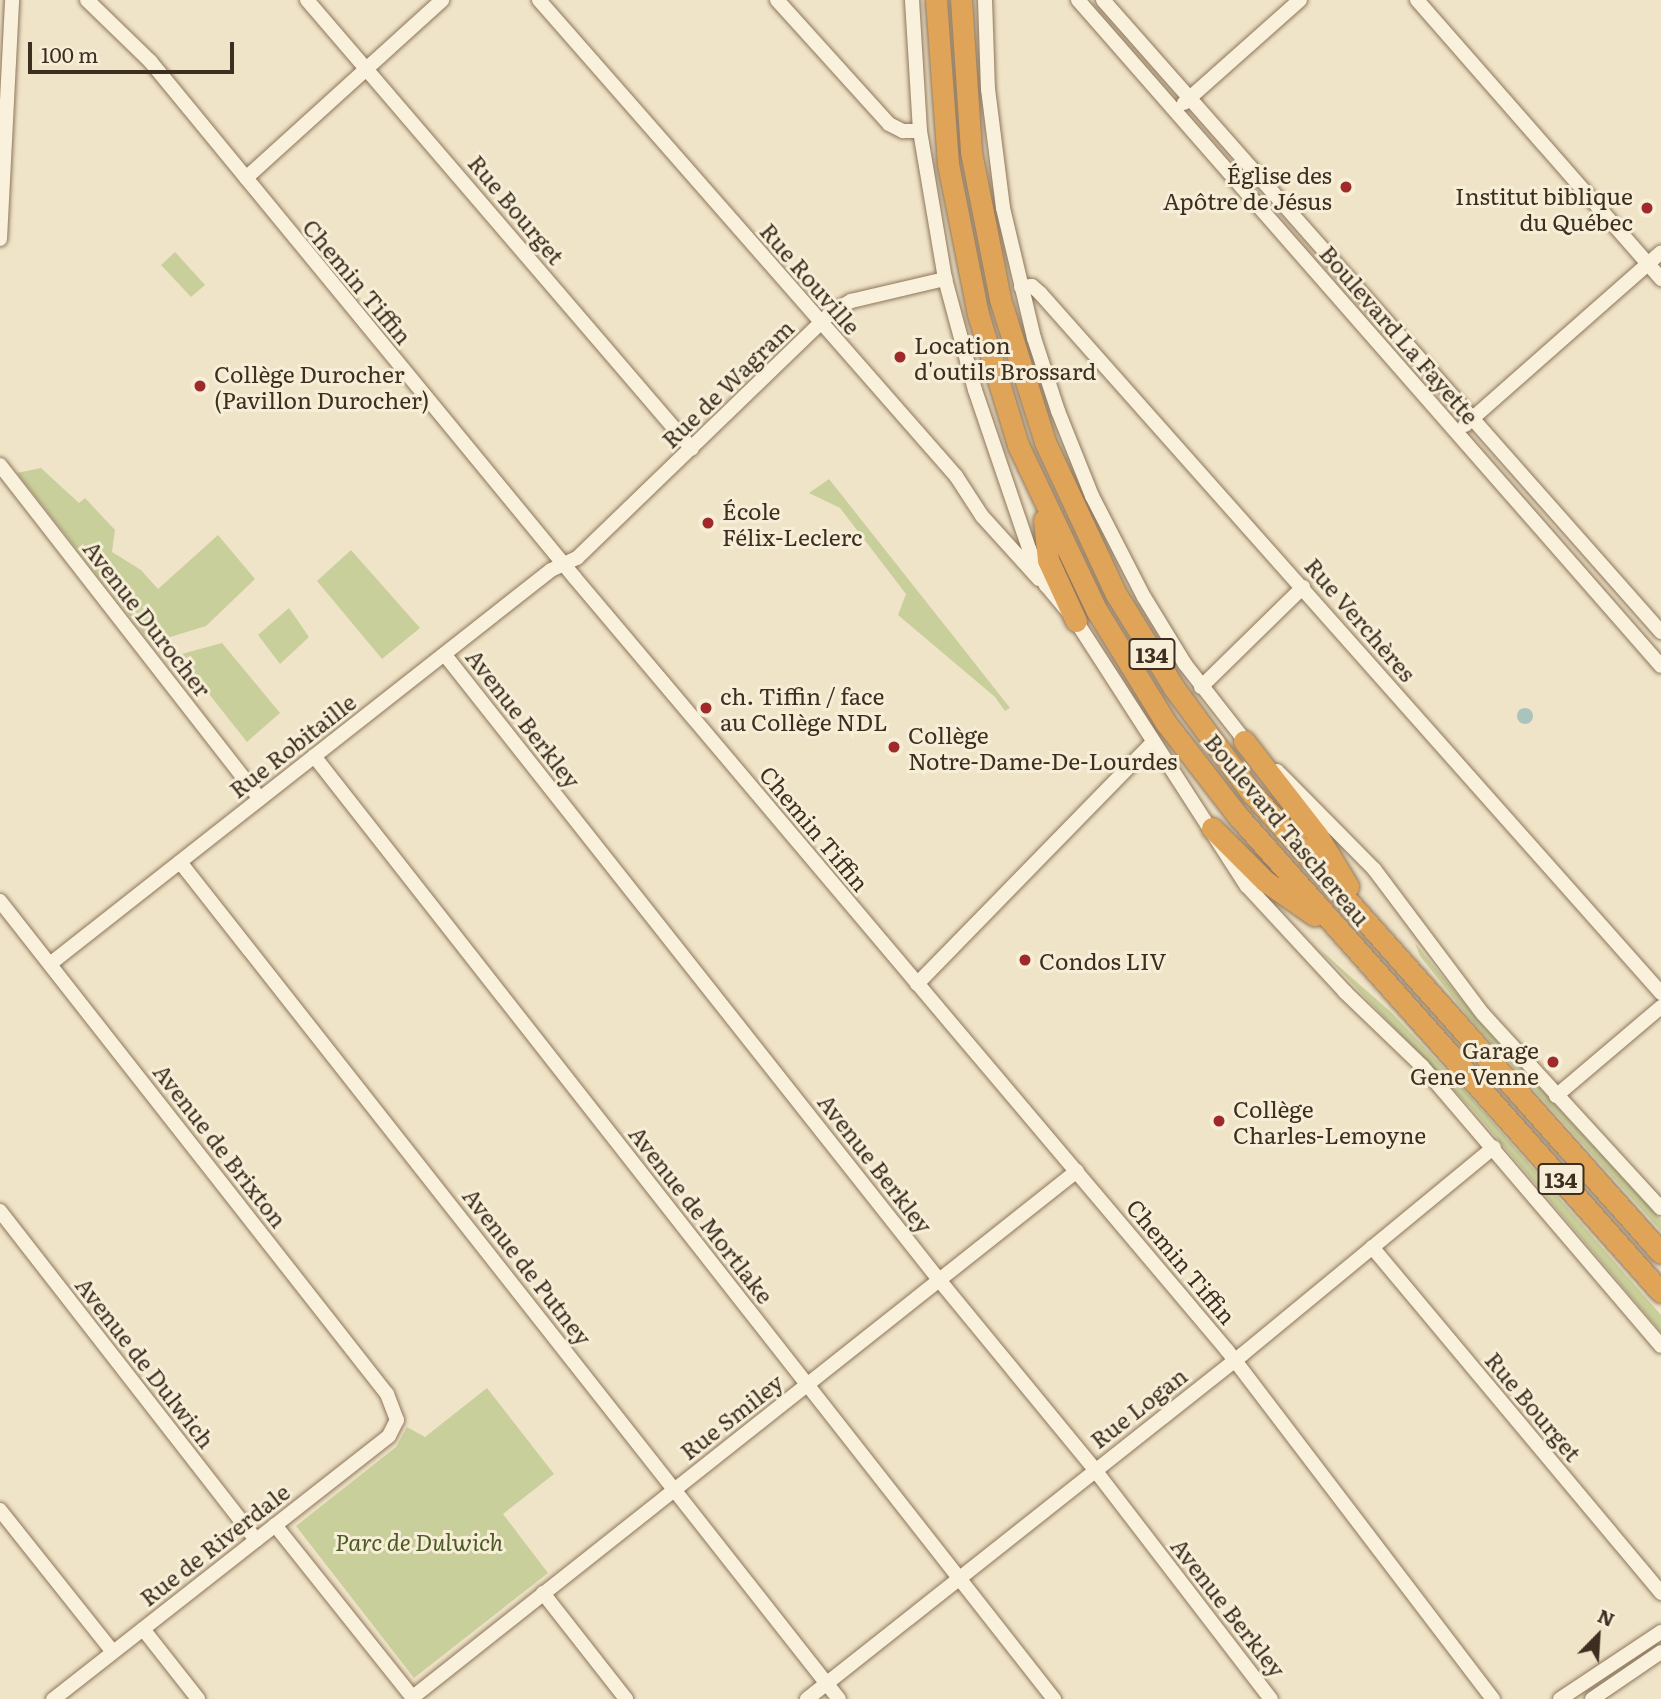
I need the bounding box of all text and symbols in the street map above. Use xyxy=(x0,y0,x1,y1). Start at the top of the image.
scale bar xyxy=(32,28,238,72)
text: 100 m xyxy=(41,38,98,69)
street label: Rue Bourget xyxy=(463,149,571,269)
place label: Église des Apôtre de Jésus xyxy=(1163,160,1332,214)
marker: Église des Apôtre de Jésus xyxy=(1338,179,1354,195)
place label: Institut biblique du Québec xyxy=(1455,181,1633,235)
marker: Institut biblique du Québec xyxy=(1639,200,1655,216)
street label: Chemin Tiffin xyxy=(298,213,418,349)
street label: Rue Rouville xyxy=(755,217,867,339)
street label: Boulevard La Fayette xyxy=(1315,239,1485,429)
street label: Rue de Wagram xyxy=(655,313,799,453)
place label: Location d'outils Brossard xyxy=(914,330,1096,384)
marker: Location d'outils Brossard xyxy=(892,349,908,365)
place label: Collège Durocher (Pavillon Durocher) xyxy=(214,359,429,413)
marker: Collège Durocher (Pavillon Durocher) xyxy=(192,378,208,394)
place label: École Félix-Leclerc xyxy=(722,496,863,550)
marker: École Félix-Leclerc xyxy=(700,515,716,531)
street label: Avenue Durocher xyxy=(78,534,218,702)
street label: Rue Verchères xyxy=(1300,552,1422,686)
road number: 134 xyxy=(1128,636,1176,672)
street label: Avenue Berkley xyxy=(461,643,587,793)
place label: ch. Tiffin / face au Collège NDL xyxy=(720,681,888,735)
street label: Rue Robitaille xyxy=(223,687,361,803)
marker: ch. Tiffin / face au Collège NDL xyxy=(698,700,714,716)
place label: Collège Notre-Dame-De-Lourdes xyxy=(908,720,1177,774)
street label: Boulevard Taschereau xyxy=(1200,727,1376,931)
marker: Collège Notre-Dame-De-Lourdes xyxy=(886,739,902,755)
street label: Chemin Tiffin xyxy=(755,760,875,896)
place label: Condos LIV xyxy=(1039,946,1166,974)
marker: Condos LIV xyxy=(1017,952,1033,968)
place label: Garage Gene Venne xyxy=(1410,1035,1539,1089)
marker: Garage Gene Venne xyxy=(1545,1054,1561,1070)
street label: Avenue de Brixton xyxy=(149,1058,293,1232)
street label: Avenue Berkley xyxy=(813,1088,939,1238)
place label: Collège Charles-Lemoyne xyxy=(1233,1094,1426,1148)
marker: Collège Charles-Lemoyne xyxy=(1211,1113,1227,1129)
street label: Avenue de Mortlake xyxy=(624,1120,780,1308)
road number: 134 xyxy=(1536,1162,1586,1196)
street label: Avenue de Putney xyxy=(458,1182,598,1350)
street label: Chemin Tiffin xyxy=(1122,1193,1242,1329)
street label: Avenue de Dulwich xyxy=(71,1271,221,1453)
street label: Rue Bourget xyxy=(1480,1346,1588,1466)
street label: Rue Logan xyxy=(1084,1361,1192,1453)
street label: Rue Smiley xyxy=(674,1367,788,1465)
street label: Rue de Riverdale xyxy=(134,1477,294,1611)
park label: Parc de Dulwich xyxy=(335,1527,503,1555)
street label: Avenue Berkley xyxy=(1166,1532,1292,1682)
north arrow xyxy=(1563,1601,1633,1671)
text: N xyxy=(1594,1601,1620,1633)

